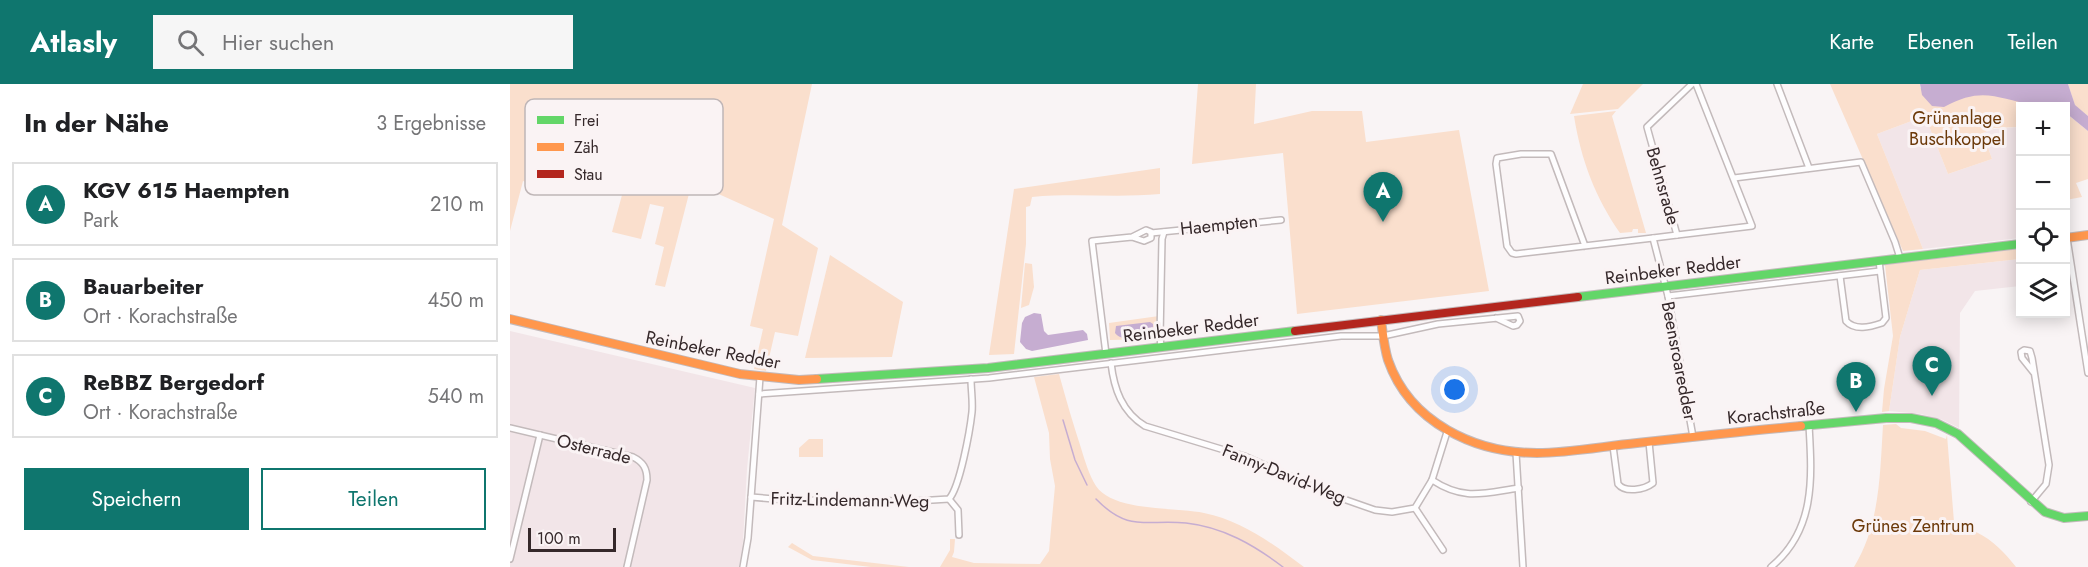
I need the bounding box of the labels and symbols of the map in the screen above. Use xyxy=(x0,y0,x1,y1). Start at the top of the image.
legend xyxy=(525,99,723,195)
park label: Grünanlage Buschkoppel xyxy=(1909,105,2005,152)
text: Frei xyxy=(574,109,599,132)
text: Zäh xyxy=(574,136,599,159)
street label: Behnsrade xyxy=(1639,144,1687,228)
text: Stau xyxy=(574,163,603,186)
pin: A xyxy=(1364,172,1402,222)
street label: Haempten xyxy=(1179,208,1259,242)
street label: Reinbeker Redder xyxy=(1604,249,1743,291)
street label: Beensroaredder xyxy=(1655,299,1703,424)
street label: Reinbeker Redder xyxy=(1122,307,1261,349)
street label: Reinbeker Redder xyxy=(643,324,783,376)
pin: C xyxy=(1912,346,1952,396)
pin: B xyxy=(1836,362,1876,412)
your location xyxy=(1440,375,1469,404)
street label: Korachstraße xyxy=(1726,395,1826,431)
street label: Osterrade xyxy=(554,427,634,471)
street label: Fanny-David-Weg xyxy=(1218,437,1350,511)
street label: Fritz-Lindemann-Weg xyxy=(770,486,930,514)
park label: Grünes Zentrum xyxy=(1852,513,1974,539)
scale bar xyxy=(528,525,616,552)

